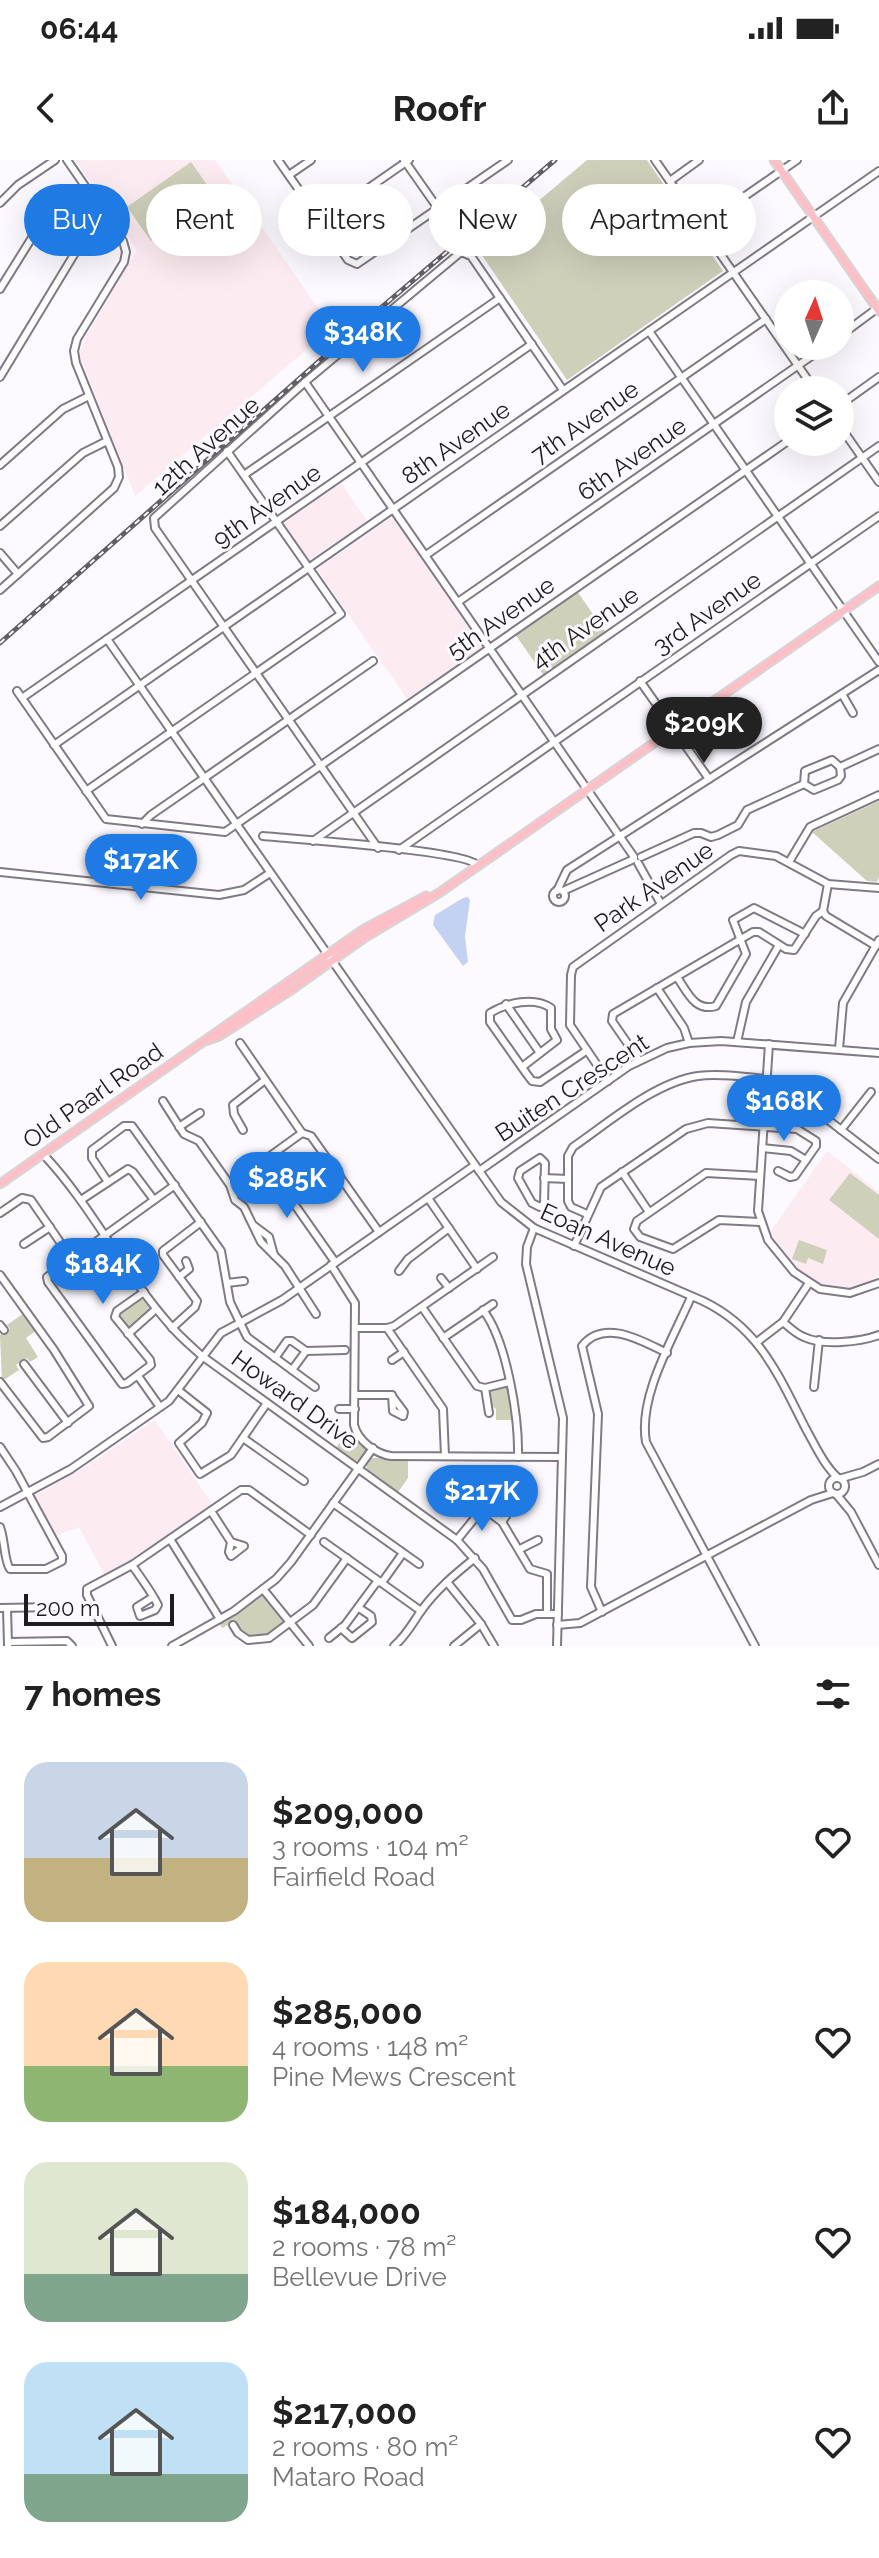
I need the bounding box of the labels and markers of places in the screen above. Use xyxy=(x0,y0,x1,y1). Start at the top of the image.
pin: $348K xyxy=(307,306,419,374)
pin: $209K xyxy=(648,697,760,765)
pin: $172K xyxy=(85,834,197,902)
pin: $168K xyxy=(728,1075,840,1143)
pin: $285K xyxy=(231,1152,343,1220)
pin: $184K xyxy=(47,1238,159,1306)
pin: $217K xyxy=(426,1465,538,1533)

